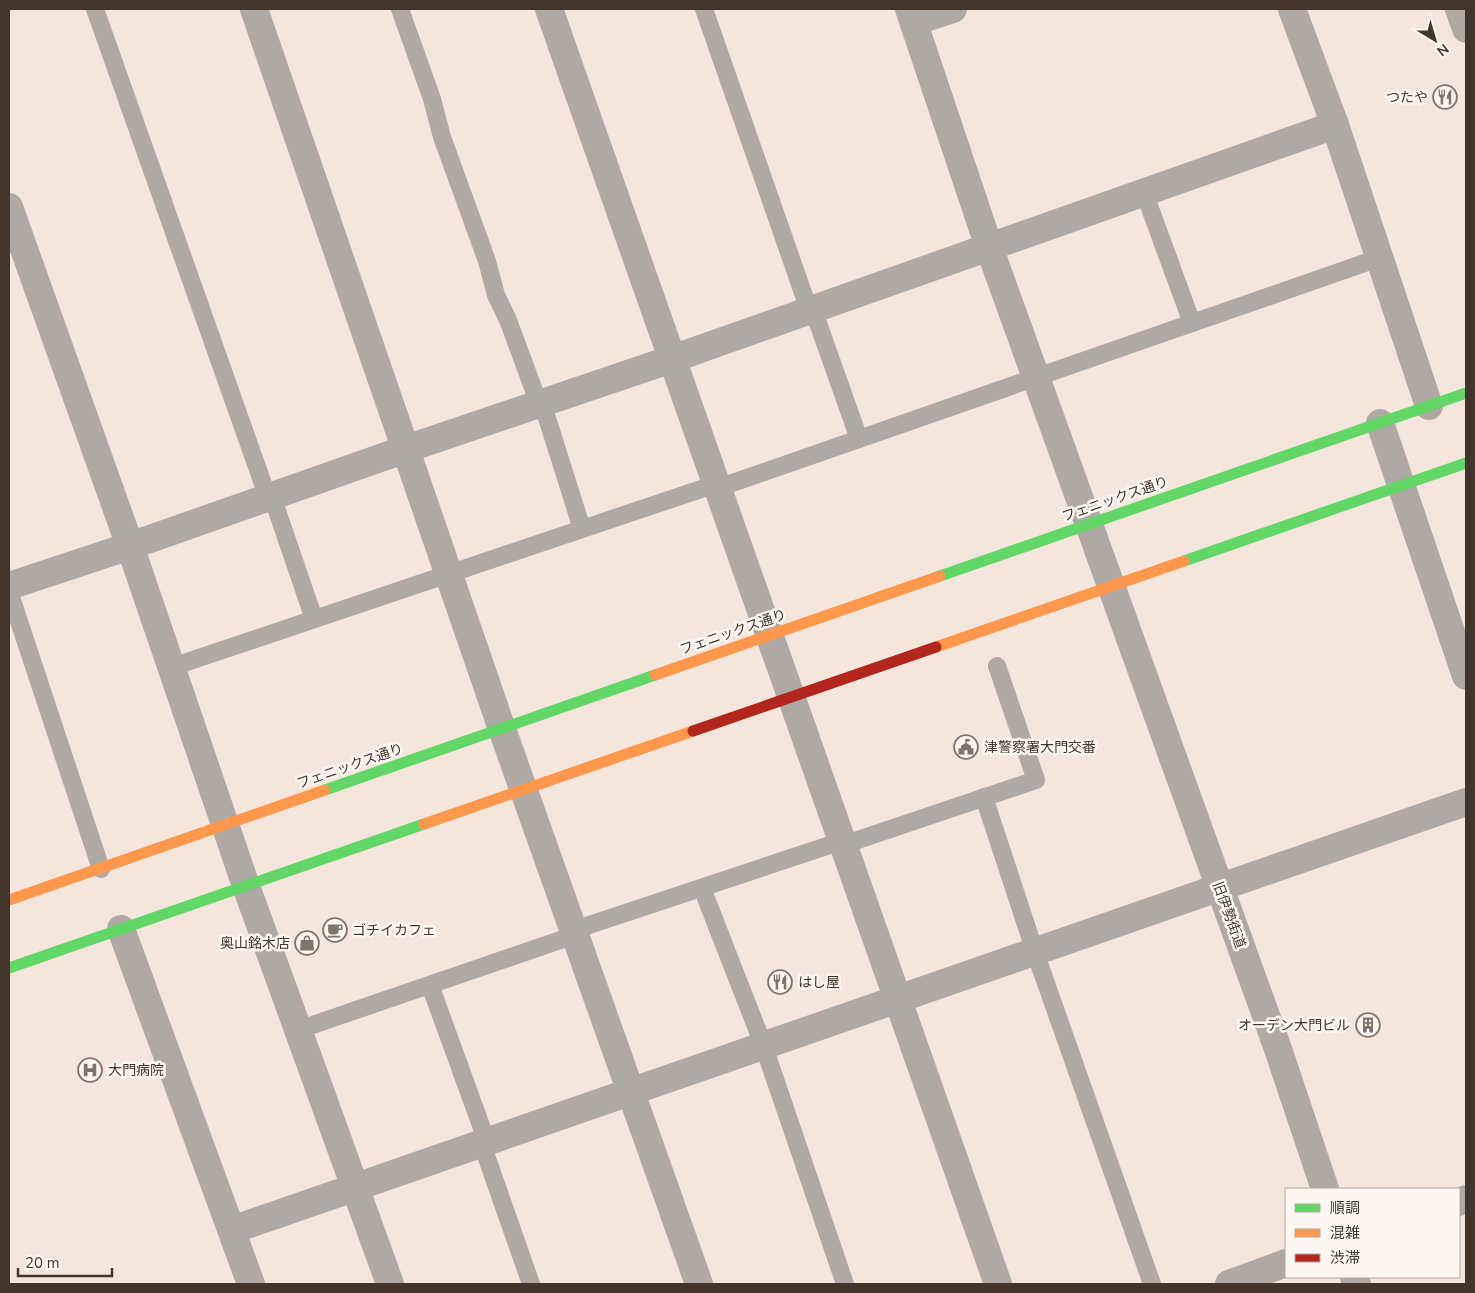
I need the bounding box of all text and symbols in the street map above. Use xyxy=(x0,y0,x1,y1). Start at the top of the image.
north arrow xyxy=(1410,15,1460,65)
text: N xyxy=(1433,39,1453,61)
restaurant icon: つたや xyxy=(1432,84,1458,110)
place label: つたや xyxy=(1386,88,1428,107)
street label: フェニックス通り xyxy=(1059,472,1171,526)
street label: フェニックス通り xyxy=(677,605,789,659)
public building icon: 津警察署大門交番 xyxy=(953,734,979,760)
place label: 津警察署大門交番 xyxy=(984,738,1096,757)
street label: フェニックス通り xyxy=(294,739,406,793)
street label: 旧伊勢街道 xyxy=(1208,879,1250,951)
cafe icon: ゴチイカフェ xyxy=(322,917,348,943)
place label: ゴチイカフェ xyxy=(352,921,436,940)
shop icon: 奥山銘木店 xyxy=(294,930,320,956)
place label: 奥山銘木店 xyxy=(220,934,290,953)
restaurant icon: はし屋 xyxy=(767,969,793,995)
place label: はし屋 xyxy=(798,973,840,992)
building icon: オーデン大門ビル xyxy=(1355,1012,1381,1038)
place label: オーデン大門ビル xyxy=(1238,1016,1350,1035)
hospital icon: 大門病院 xyxy=(77,1057,103,1083)
place label: 大門病院 xyxy=(108,1061,164,1080)
legend xyxy=(1285,1188,1460,1278)
text: 順調 xyxy=(1330,1198,1360,1218)
text: 混雑 xyxy=(1330,1223,1360,1243)
scale bar xyxy=(18,1246,111,1278)
text: 渋滞 xyxy=(1330,1248,1360,1268)
text: 20 m xyxy=(25,1253,60,1273)

